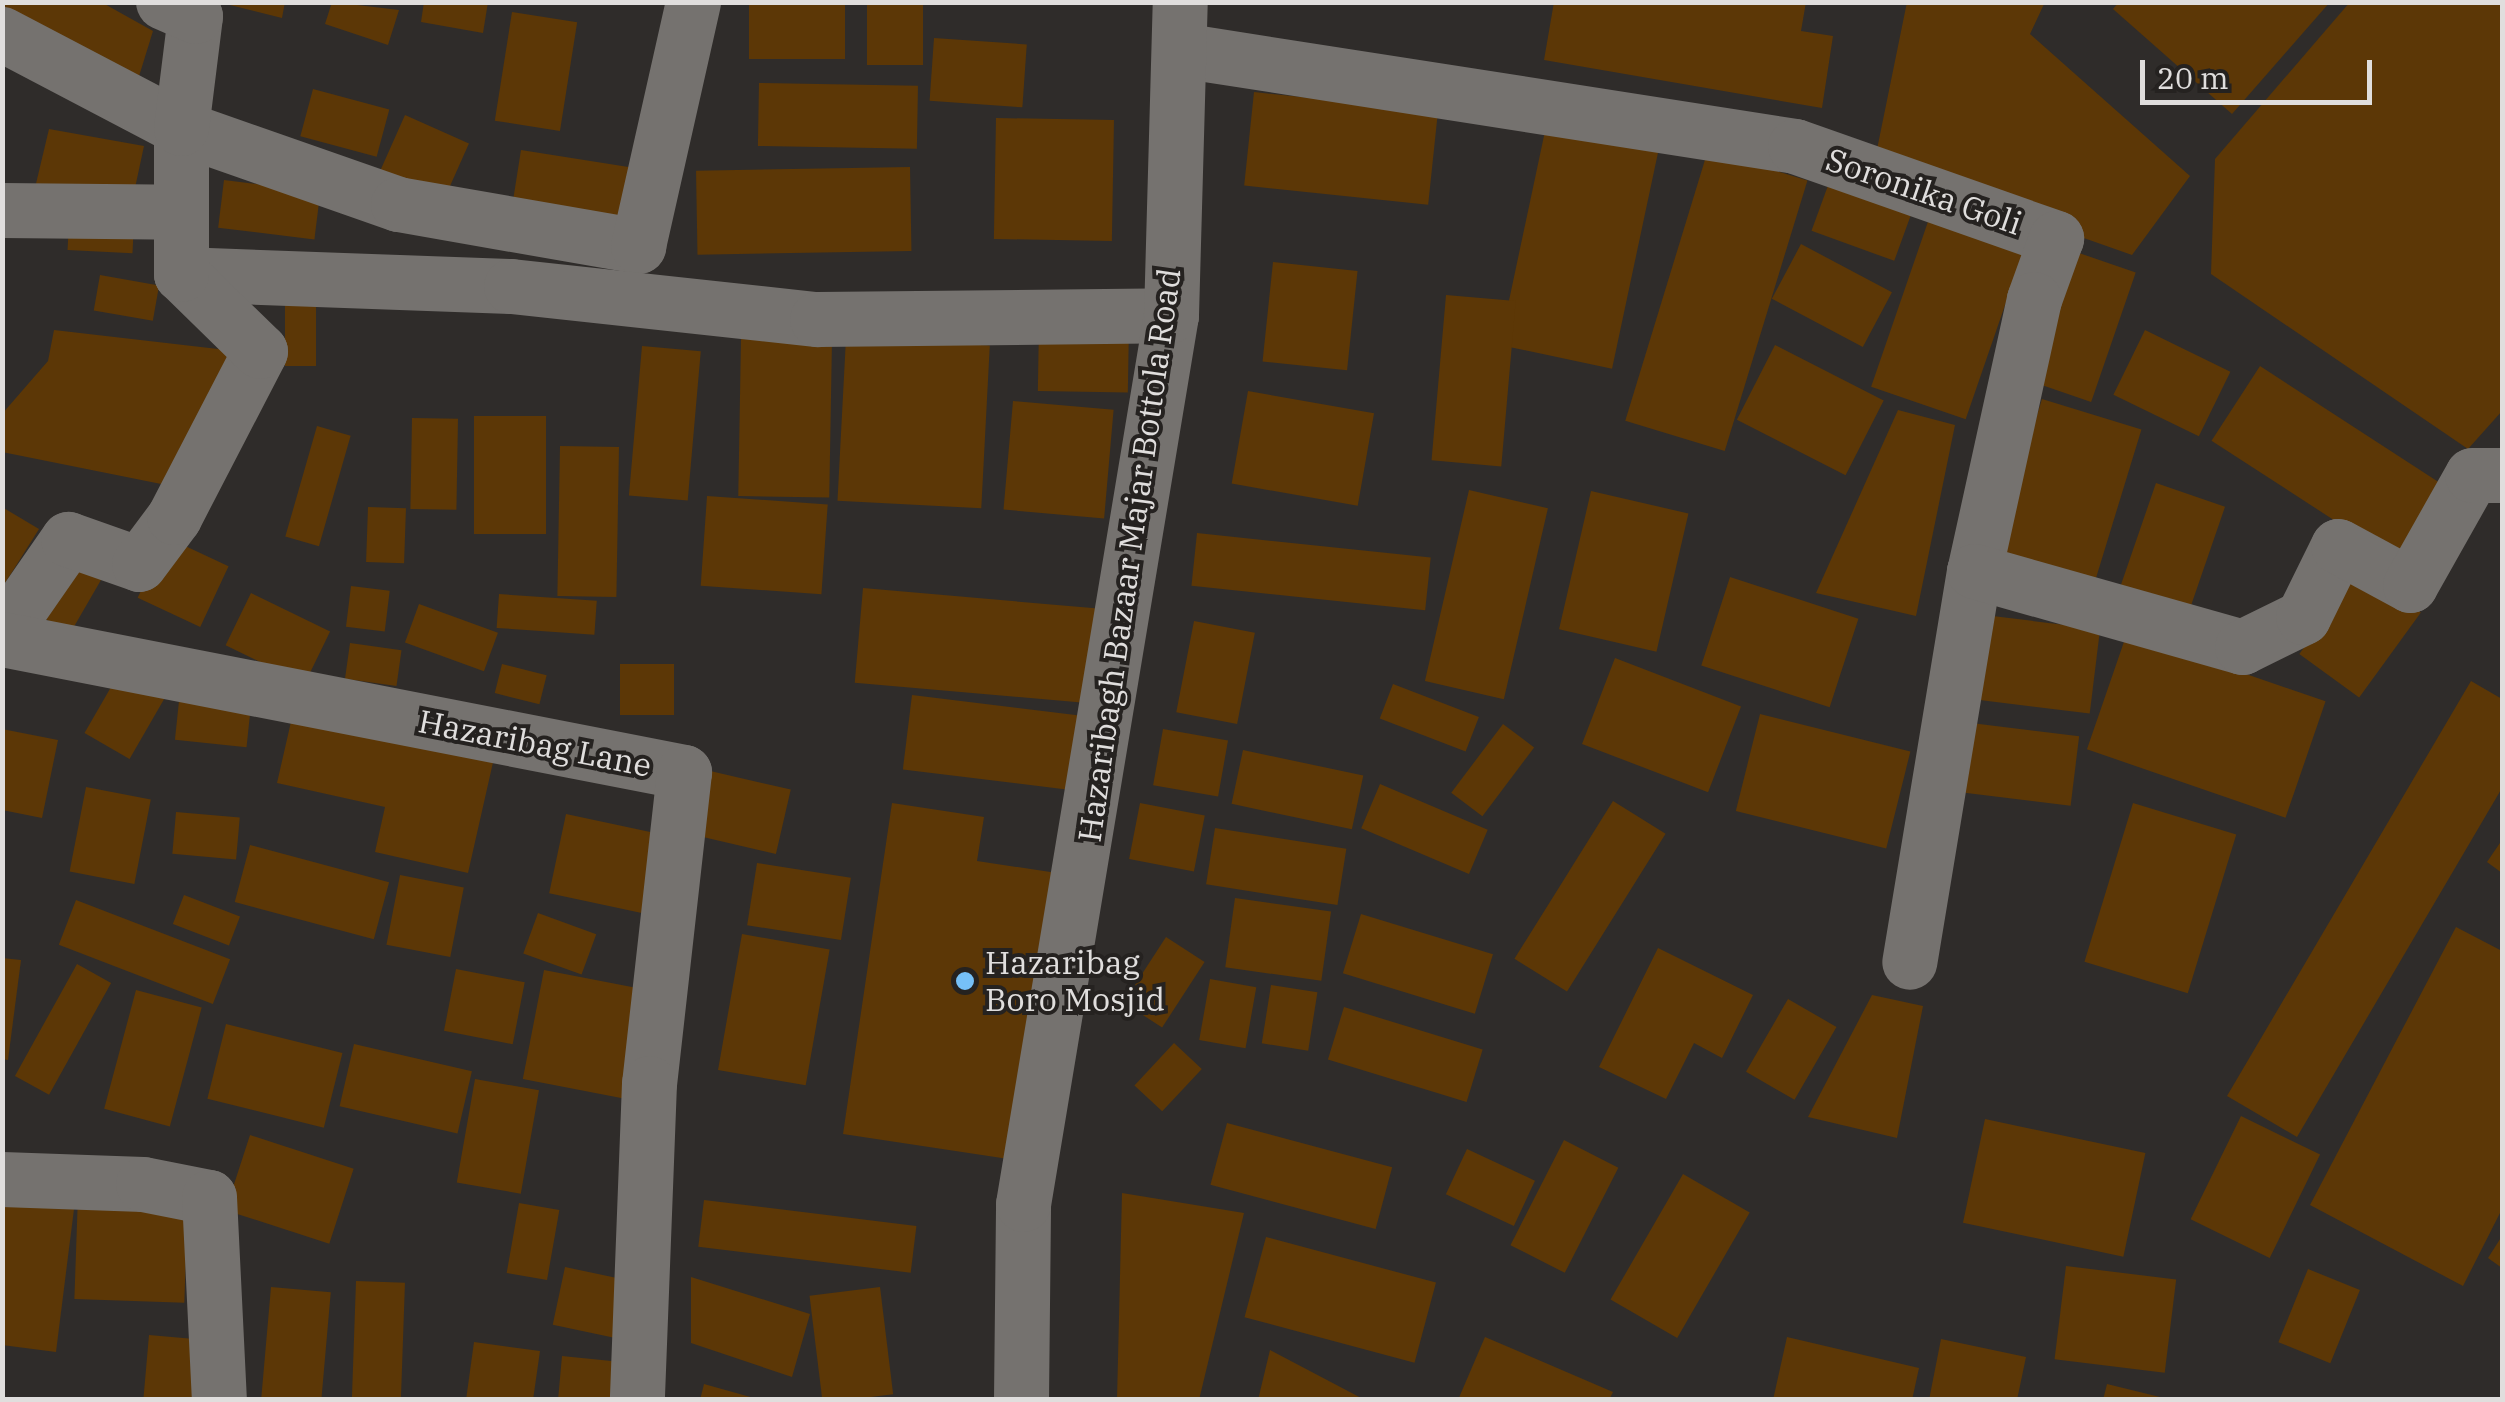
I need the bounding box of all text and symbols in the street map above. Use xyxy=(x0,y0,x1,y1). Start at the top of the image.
scale bar xyxy=(2145,40,2378,102)
text: 20 m xyxy=(2157,58,2229,97)
street label: Soronika Goli xyxy=(1821,140,2027,242)
street label: Hazaribagh Bazaar Majar Bottola Road xyxy=(1070,266,1188,844)
street label: Hazaribag Lane xyxy=(415,702,655,784)
place label: Hazaribag Boro Mosjid xyxy=(985,944,1165,1019)
marker: Hazaribag Boro Mosjid xyxy=(954,970,976,992)

